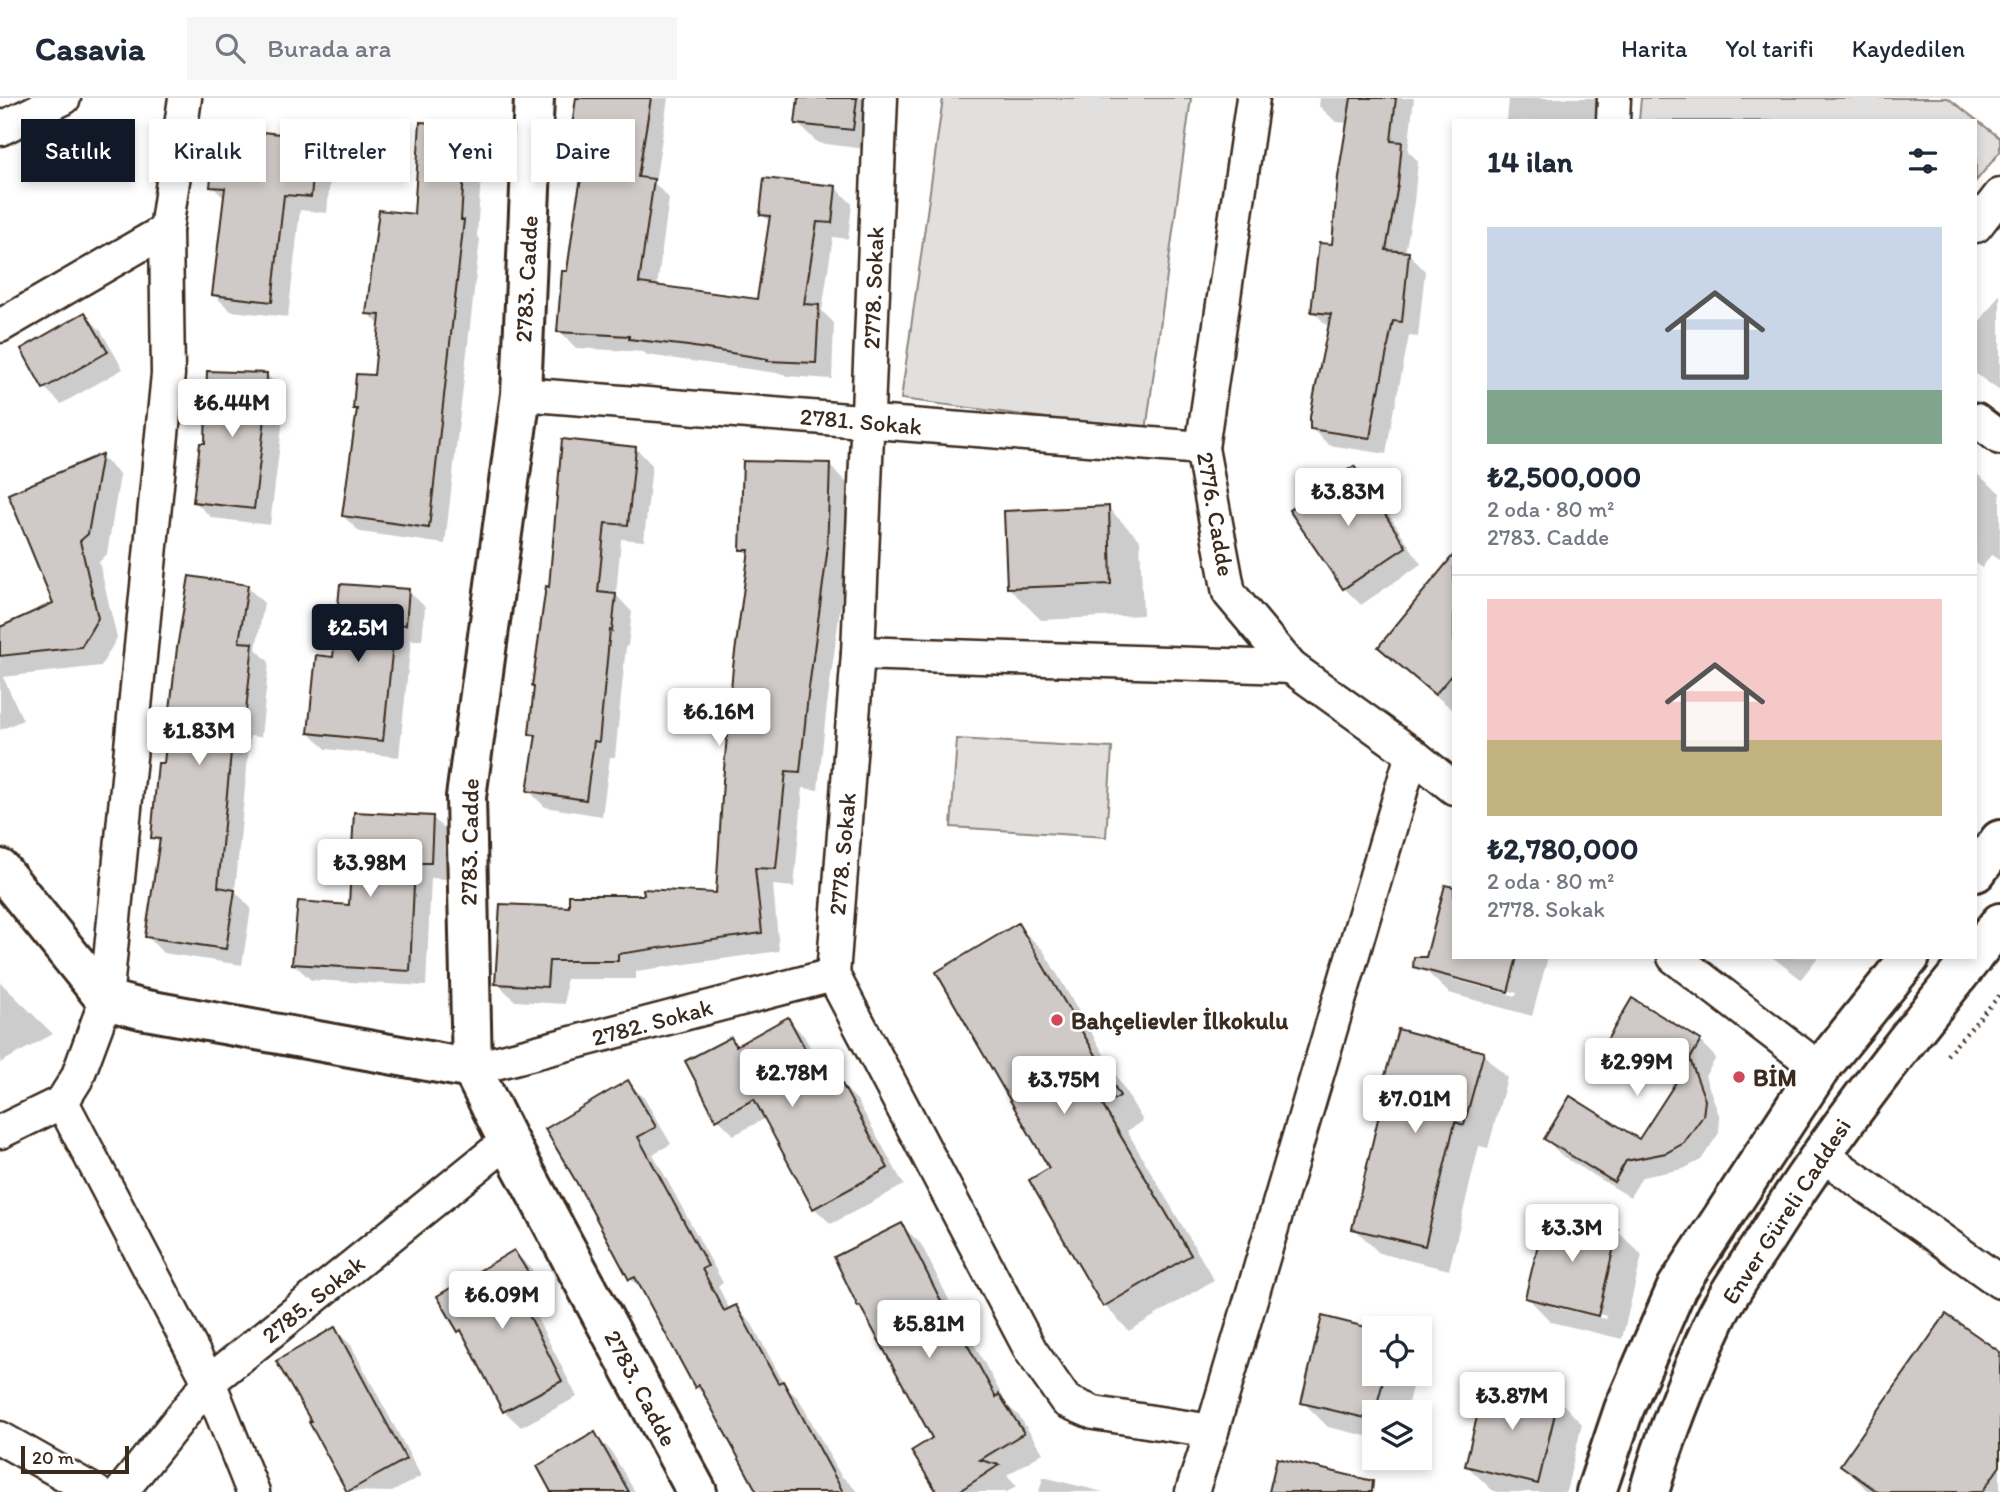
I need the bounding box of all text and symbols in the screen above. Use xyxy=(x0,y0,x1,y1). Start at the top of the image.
search box xyxy=(187,17,677,80)
text: Casavia xyxy=(35,29,145,68)
icon: search xyxy=(211,29,249,67)
text: Burada ara xyxy=(267,32,391,64)
text: Harita xyxy=(1621,34,1687,63)
text: Yol tarifi xyxy=(1725,34,1814,63)
text: Kaydedilen xyxy=(1852,34,1965,63)
chip: Satılık xyxy=(21,119,135,182)
chip: Kiralık xyxy=(149,119,266,182)
chip: Filtreler xyxy=(280,119,410,182)
chip: Yeni xyxy=(424,119,517,182)
chip: Daire xyxy=(531,119,635,182)
icon: filters xyxy=(1904,142,1942,180)
text: 14 ilan xyxy=(1487,143,1573,180)
street label: 2783. Cadde xyxy=(508,215,544,343)
street label: 2778. Sokak xyxy=(856,226,890,350)
icon: home xyxy=(1652,272,1778,398)
pin: ₺6.44M xyxy=(175,380,289,439)
text: ₺6.44M xyxy=(194,388,270,416)
street label: 2781. Sokak xyxy=(799,401,923,441)
street label: 2776. Cadde xyxy=(1191,450,1241,578)
text: ₺2,500,000 xyxy=(1487,458,1641,495)
pin: ₺3.83M xyxy=(1291,468,1405,528)
text: ₺3.83M xyxy=(1311,477,1385,505)
text: 2 oda · 80 m² xyxy=(1487,495,1614,523)
text: 2783. Cadde xyxy=(1487,523,1609,551)
pin: ₺2.5M xyxy=(309,604,407,664)
text: ₺2.5M xyxy=(328,613,388,641)
icon: home xyxy=(1652,644,1778,770)
pin: ₺6.16M xyxy=(662,688,776,748)
text: ₺6.16M xyxy=(683,697,755,725)
pin: ₺1.83M xyxy=(142,708,256,767)
text: ₺1.83M xyxy=(163,716,235,744)
street label: 2783. Cadde xyxy=(453,778,485,906)
street label: 2778. Sokak xyxy=(822,791,862,917)
text: ₺2,780,000 xyxy=(1487,830,1638,867)
pin: ₺3.98M xyxy=(313,840,427,899)
text: ₺3.98M xyxy=(333,848,407,876)
text: 2 oda · 80 m² xyxy=(1487,867,1614,895)
text: 2778. Sokak xyxy=(1487,895,1605,923)
street label: 2782. Sokak xyxy=(588,992,716,1052)
place label: Bahçelievler İlkokulu xyxy=(1071,1006,1289,1036)
marker: Bahçelievler İlkokulu xyxy=(1049,1012,1065,1028)
pin: ₺2.99M xyxy=(1580,1038,1694,1098)
text: ₺2.99M xyxy=(1601,1047,1673,1075)
pin: ₺2.78M xyxy=(735,1049,849,1109)
pin: ₺3.75M xyxy=(1007,1056,1121,1116)
text: ₺2.78M xyxy=(756,1058,828,1086)
place label: BİM xyxy=(1753,1063,1797,1092)
text: ₺3.75M xyxy=(1028,1065,1100,1093)
marker: BİM xyxy=(1731,1069,1747,1085)
pin: ₺7.01M xyxy=(1358,1076,1472,1135)
text: ₺7.01M xyxy=(1379,1084,1451,1112)
street label: Enver Güreli Caddesi xyxy=(1715,1113,1857,1309)
pin: ₺3.3M xyxy=(1523,1204,1621,1264)
text: ₺3.3M xyxy=(1541,1213,1603,1241)
street label: 2785. Sokak xyxy=(256,1249,370,1349)
pin: ₺6.09M xyxy=(445,1272,559,1331)
text: ₺6.09M xyxy=(465,1280,539,1308)
pin: ₺5.81M xyxy=(872,1300,986,1360)
text: ₺5.81M xyxy=(893,1309,965,1337)
map controls xyxy=(1362,1316,1432,1470)
button: locate xyxy=(1362,1316,1432,1386)
street label: 2783. Cadde xyxy=(598,1325,684,1451)
pin: ₺3.87M xyxy=(1455,1372,1569,1432)
text: ₺3.87M xyxy=(1476,1381,1548,1409)
button: layers xyxy=(1362,1400,1432,1470)
scale bar xyxy=(21,1443,130,1475)
text: 20 m xyxy=(32,1446,74,1469)

